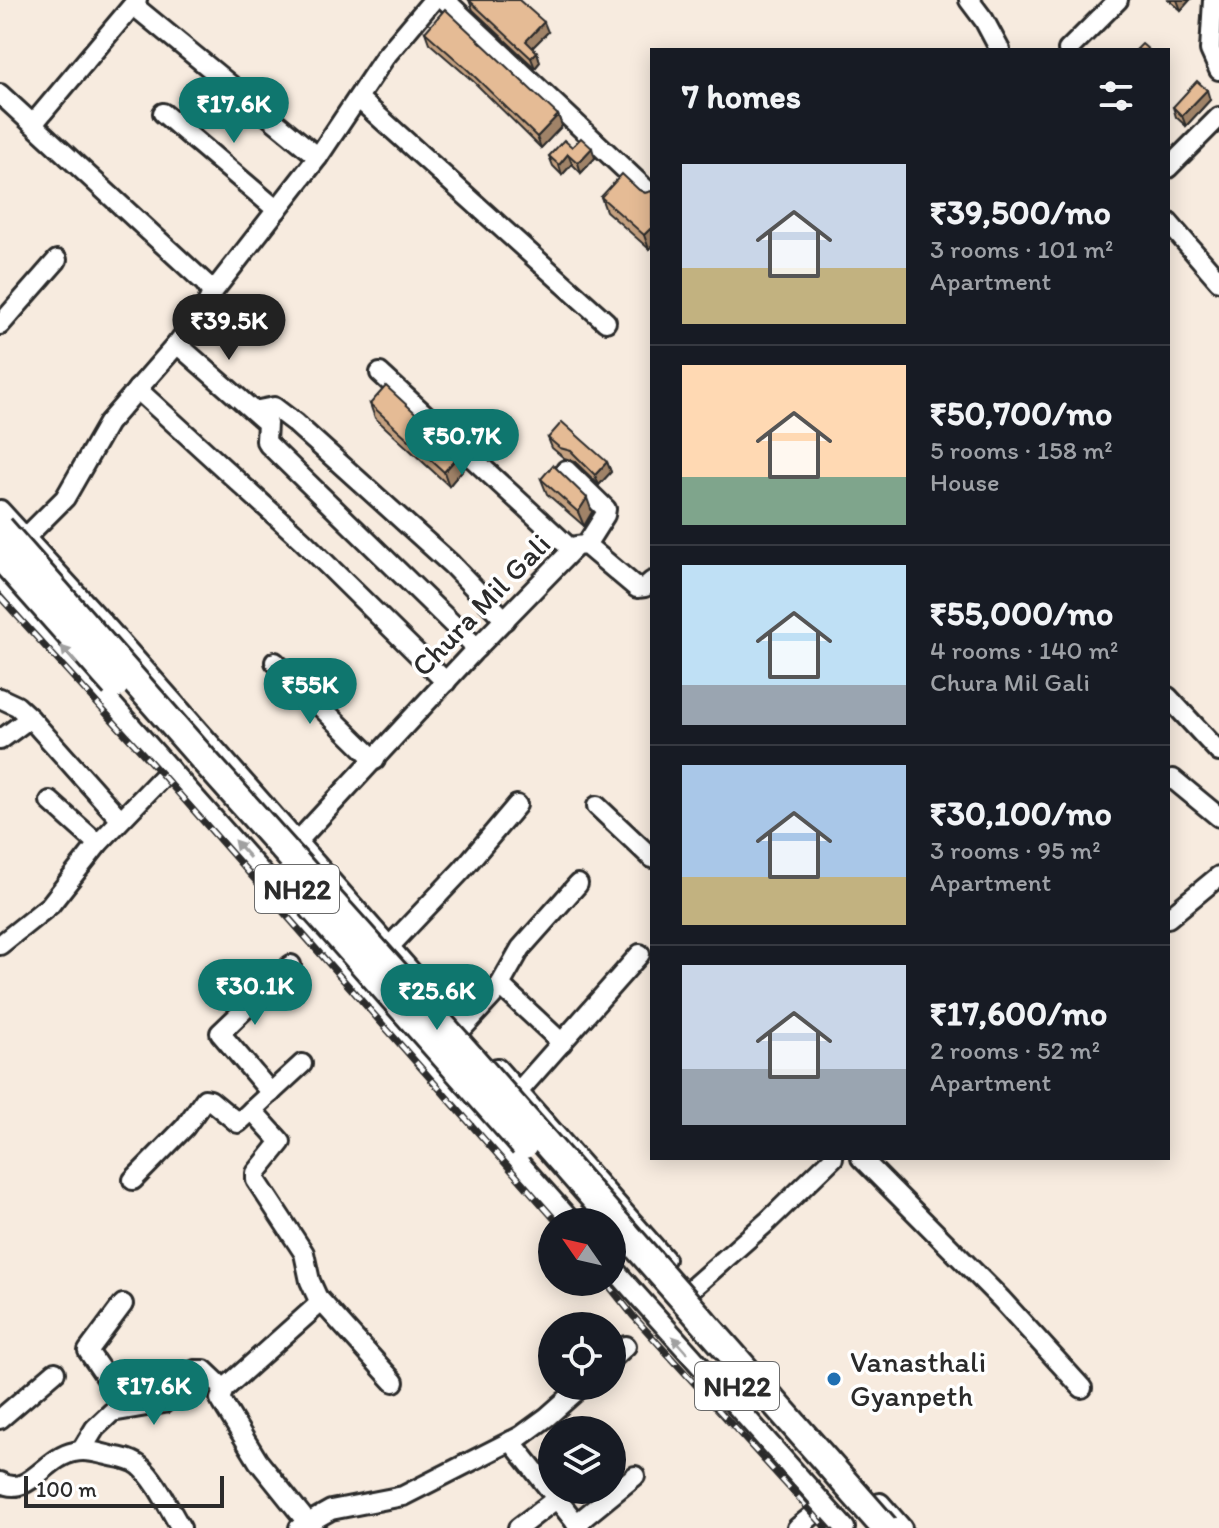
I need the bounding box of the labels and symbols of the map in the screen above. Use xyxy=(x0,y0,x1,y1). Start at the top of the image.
pin: ₹17.6K xyxy=(169,77,299,145)
pin: ₹39.5K xyxy=(164,294,294,362)
pin: ₹50.7K xyxy=(397,409,527,477)
street label: Chura Mil Gali xyxy=(403,525,558,684)
one-way arrow xyxy=(60,646,78,665)
pin: ₹55K xyxy=(263,658,357,726)
one-way arrow xyxy=(233,840,251,859)
road number: NH22 xyxy=(255,865,339,913)
pin: ₹30.1K xyxy=(190,959,320,1027)
pin: ₹25.6K xyxy=(372,964,502,1032)
north arrow xyxy=(538,1208,626,1296)
one-way arrow xyxy=(672,1335,690,1354)
place label: Vanasthali Gyanpeth xyxy=(850,1343,986,1414)
pin: ₹17.6K xyxy=(89,1359,219,1427)
road number: NH22 xyxy=(695,1362,779,1410)
marker: Vanasthali Gyanpeth xyxy=(825,1370,843,1388)
scale bar xyxy=(24,1472,224,1508)

